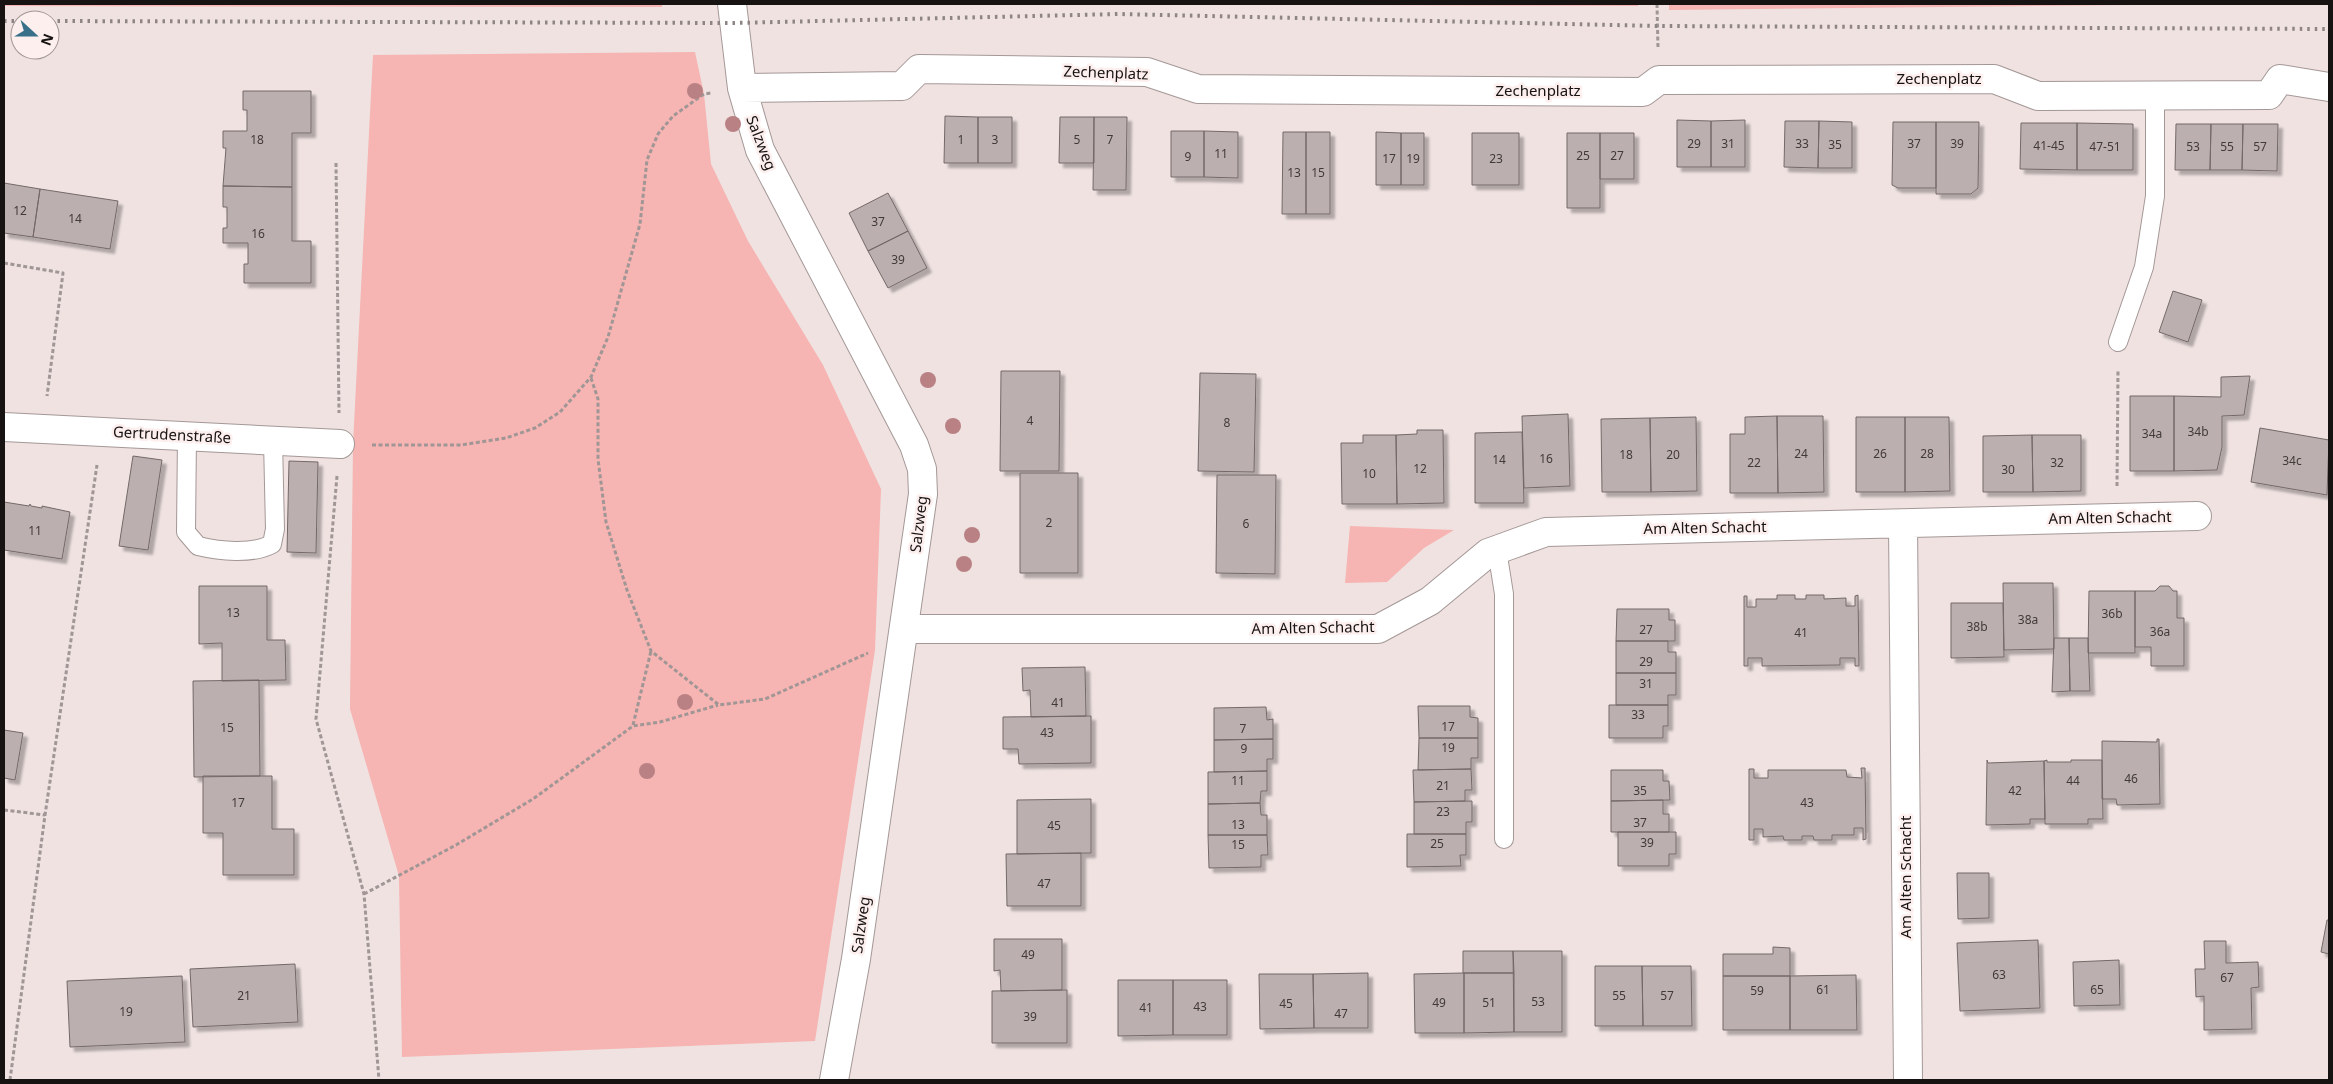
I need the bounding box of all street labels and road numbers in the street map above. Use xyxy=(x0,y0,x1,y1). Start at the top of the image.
street label: Zechenplatz xyxy=(1063,61,1149,83)
street label: Zechenplatz xyxy=(1896,68,1982,88)
street label: Zechenplatz xyxy=(1495,80,1581,100)
street label: Salzweg xyxy=(742,112,781,173)
street label: Gertrudenstraße xyxy=(112,421,232,447)
street label: Salzweg xyxy=(905,494,931,553)
street label: Am Alten Schacht xyxy=(2048,506,2172,528)
street label: Am Alten Schacht xyxy=(1643,516,1767,538)
street label: Am Alten Schacht xyxy=(1251,616,1375,638)
street label: Am Alten Schacht xyxy=(1895,815,1915,939)
street label: Salzweg xyxy=(846,895,874,954)

